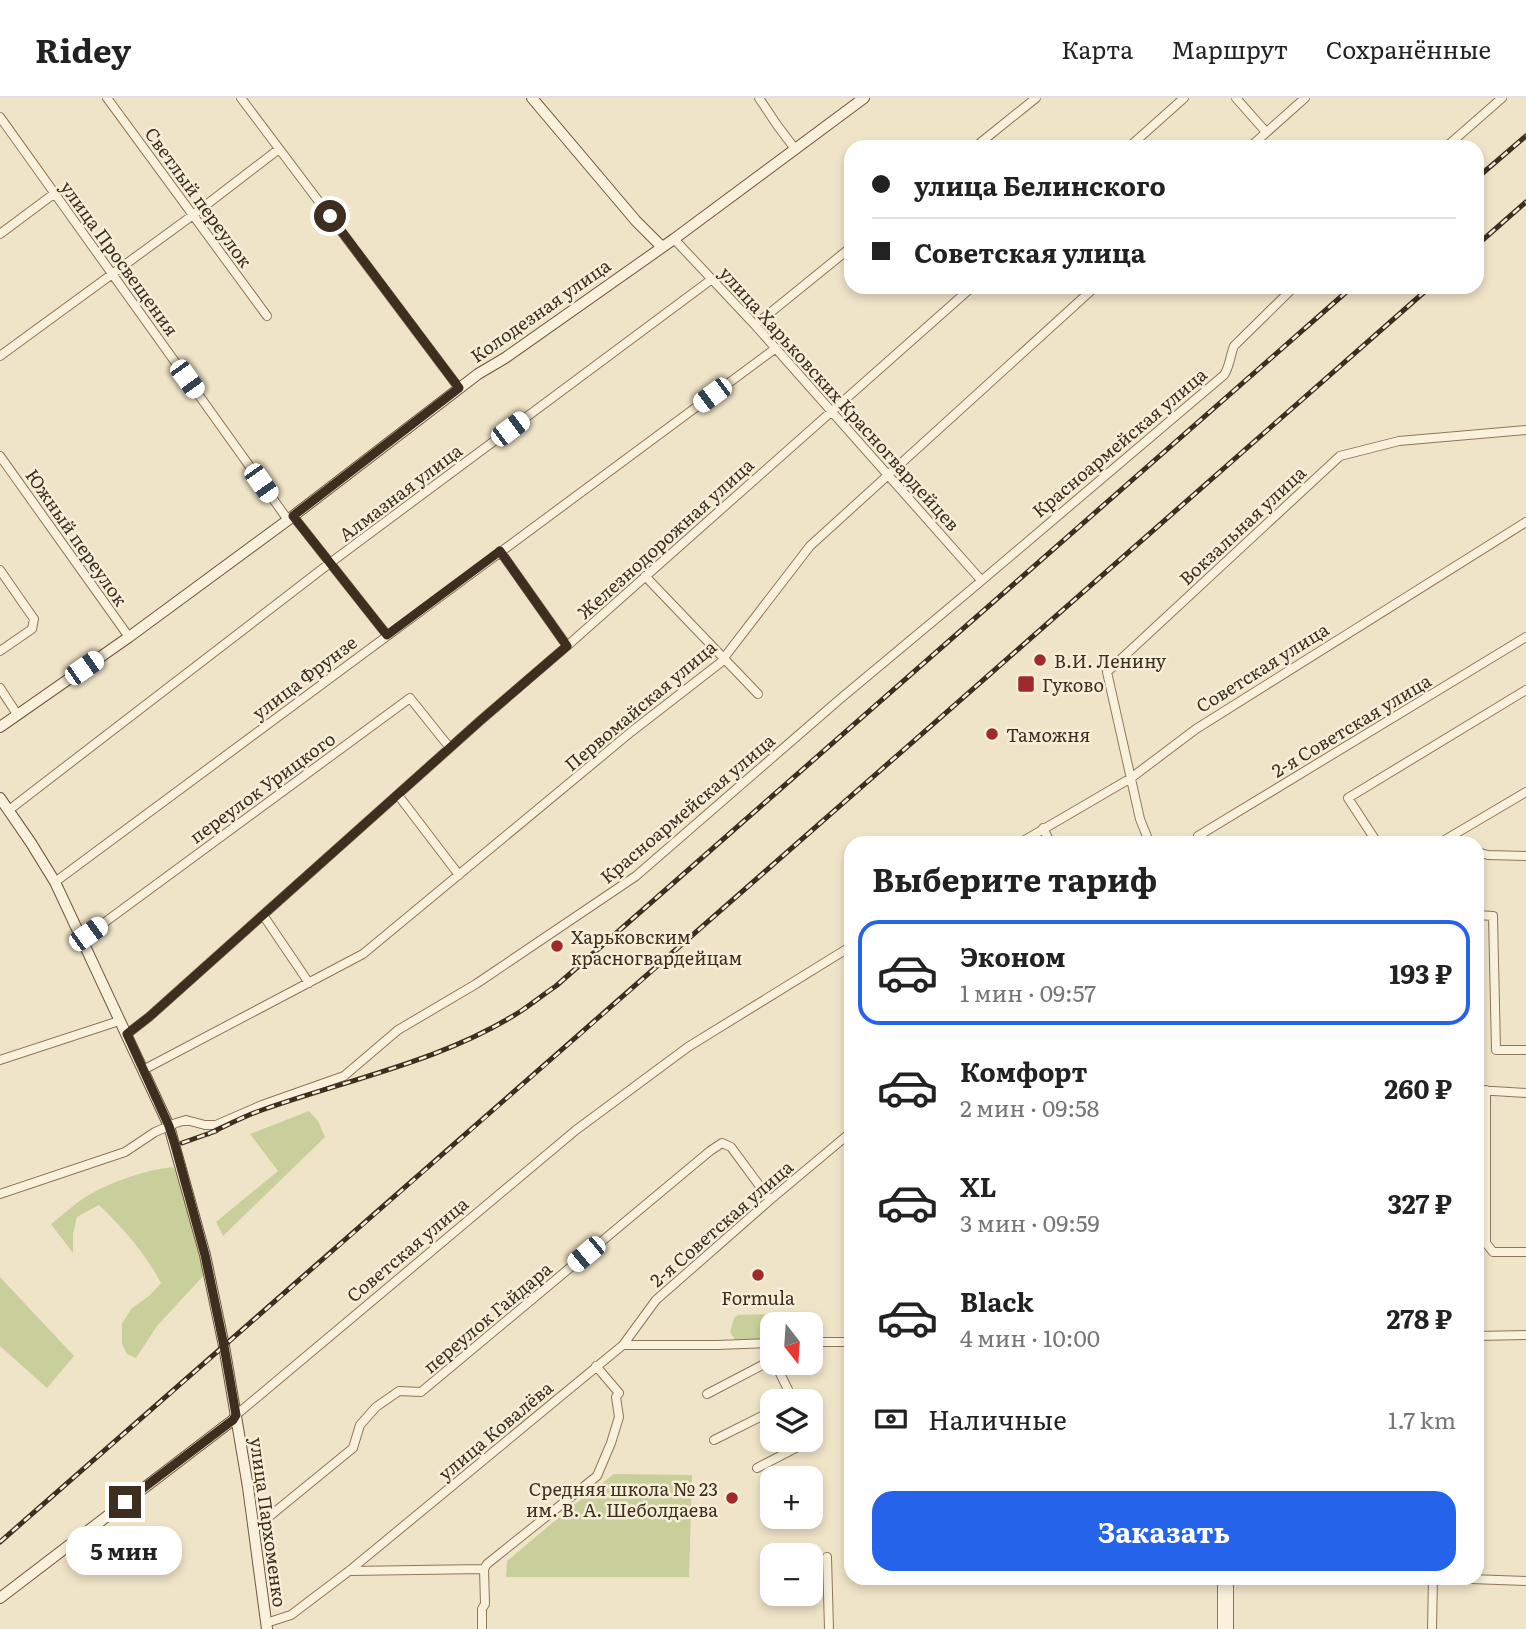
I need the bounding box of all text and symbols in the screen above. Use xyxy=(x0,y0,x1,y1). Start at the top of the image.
text: Ridey xyxy=(35,24,131,73)
text: Карта xyxy=(1061,31,1133,66)
text: Маршрут xyxy=(1171,31,1288,66)
text: Сохранённые xyxy=(1326,31,1491,66)
street label: Светлый переулок xyxy=(139,121,259,273)
text: улица Белинского xyxy=(914,165,1166,204)
street label: улица Просвещения xyxy=(54,175,186,341)
route start xyxy=(314,200,346,232)
text: Советская улица xyxy=(914,232,1146,271)
street label: Колодезная улица xyxy=(464,251,616,369)
street label: улица Харьковских Красногвардейцев xyxy=(713,260,967,536)
car xyxy=(167,356,208,402)
street label: Красноармейская улица xyxy=(1026,360,1213,523)
car xyxy=(689,374,736,416)
car xyxy=(487,408,534,450)
street label: Алмазная улица xyxy=(333,436,468,547)
street label: Железнодорожная улица xyxy=(571,451,759,625)
street label: Вокзальная улица xyxy=(1173,459,1312,591)
car xyxy=(241,460,282,506)
street label: Южный переулок xyxy=(19,463,135,611)
street label: Советская улица xyxy=(1190,615,1334,719)
street label: улица Фрунзе xyxy=(246,629,362,725)
street label: Первомайская улица xyxy=(558,633,722,777)
car xyxy=(61,647,108,689)
place label: В.И. Ленину xyxy=(1054,647,1167,674)
marker: В.И. Ленину xyxy=(1032,652,1048,668)
street label: 2-я Советская улица xyxy=(1266,666,1436,783)
place label: Гуково xyxy=(1042,671,1104,698)
marker: Гуково xyxy=(1016,674,1036,694)
place label: Таможня xyxy=(1006,721,1090,748)
street label: переулок Урицкого xyxy=(183,725,341,849)
street label: Красноармейская улица xyxy=(594,726,781,889)
marker: Таможня xyxy=(984,726,1000,742)
text: Выберите тариф xyxy=(872,854,1157,902)
car xyxy=(65,913,112,955)
place label: Харьковским красногвардейцам xyxy=(571,923,742,971)
text: Эконом xyxy=(960,936,1065,975)
marker: Харьковским красногвардейцам xyxy=(549,938,565,954)
icon: car xyxy=(876,941,939,1004)
text: 193 ₽ xyxy=(1389,953,1452,992)
text: 1 мин · 09:57 xyxy=(960,975,1096,1009)
text: Комфорт xyxy=(960,1051,1087,1090)
icon: car xyxy=(876,1056,939,1119)
text: 260 ₽ xyxy=(1384,1068,1452,1107)
text: 2 мин · 09:58 xyxy=(960,1090,1099,1124)
street label: 2-я Советская улица xyxy=(644,1153,799,1293)
text: XL xyxy=(960,1166,997,1205)
icon: car xyxy=(876,1171,939,1234)
text: 327 ₽ xyxy=(1388,1183,1452,1222)
street label: Советская улица xyxy=(340,1190,474,1308)
text: 3 мин · 09:59 xyxy=(960,1205,1100,1239)
car xyxy=(564,1232,609,1276)
street label: переулок Гайдара xyxy=(417,1255,557,1379)
marker: Formula xyxy=(750,1267,766,1283)
text: Black xyxy=(960,1281,1034,1320)
place label: Formula xyxy=(721,1284,795,1311)
icon: car xyxy=(876,1286,939,1349)
text: 278 ₽ xyxy=(1386,1298,1452,1337)
north arrow xyxy=(760,1312,822,1376)
map controls xyxy=(760,1312,823,1606)
text: 4 мин · 10:00 xyxy=(960,1320,1100,1354)
street label: улица Ковалёва xyxy=(432,1374,559,1486)
button: layers xyxy=(760,1389,823,1452)
text: Наличные xyxy=(928,1399,1067,1438)
icon: cash xyxy=(872,1400,910,1438)
text: 1.7 km xyxy=(1388,1402,1456,1436)
street label: улица Пархоменко xyxy=(244,1435,294,1609)
button: + xyxy=(760,1466,823,1529)
place label: Средняя школа № 23 им. В. А. Шеболдаева xyxy=(526,1475,718,1523)
route end xyxy=(109,1486,141,1518)
marker: Средняя школа № 23 им. В. А. Шеболдаева xyxy=(724,1490,740,1506)
button: Заказать xyxy=(872,1491,1456,1571)
callout: 5 мин xyxy=(67,1526,183,1576)
text: 5 мин xyxy=(90,1533,158,1567)
button: − xyxy=(760,1543,823,1606)

